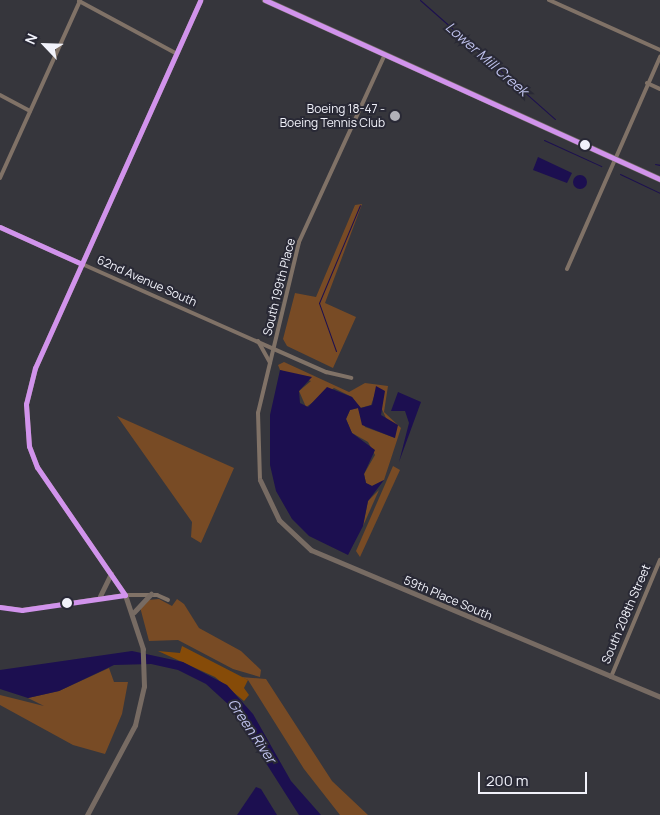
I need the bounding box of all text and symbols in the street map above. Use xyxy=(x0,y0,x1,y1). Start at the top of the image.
water label: Lower Mill Creek xyxy=(442,18,532,100)
north arrow xyxy=(20,20,70,70)
text: N xyxy=(20,30,42,47)
place label: Boeing 18-47 - Boeing Tennis Club xyxy=(280,102,385,130)
marker: Boeing 18-47 - Boeing Tennis Club xyxy=(389,110,401,122)
unlabelled marker xyxy=(580,140,590,150)
street label: South 199th Place xyxy=(260,237,298,337)
street label: 62nd Avenue South xyxy=(95,252,199,310)
street label: South 208th Street xyxy=(599,562,653,666)
street label: 59th Place South xyxy=(402,573,494,623)
unlabelled marker xyxy=(62,598,72,608)
water label: Green River xyxy=(224,696,280,766)
scale bar xyxy=(480,762,589,794)
text: 200 m xyxy=(486,770,529,791)

